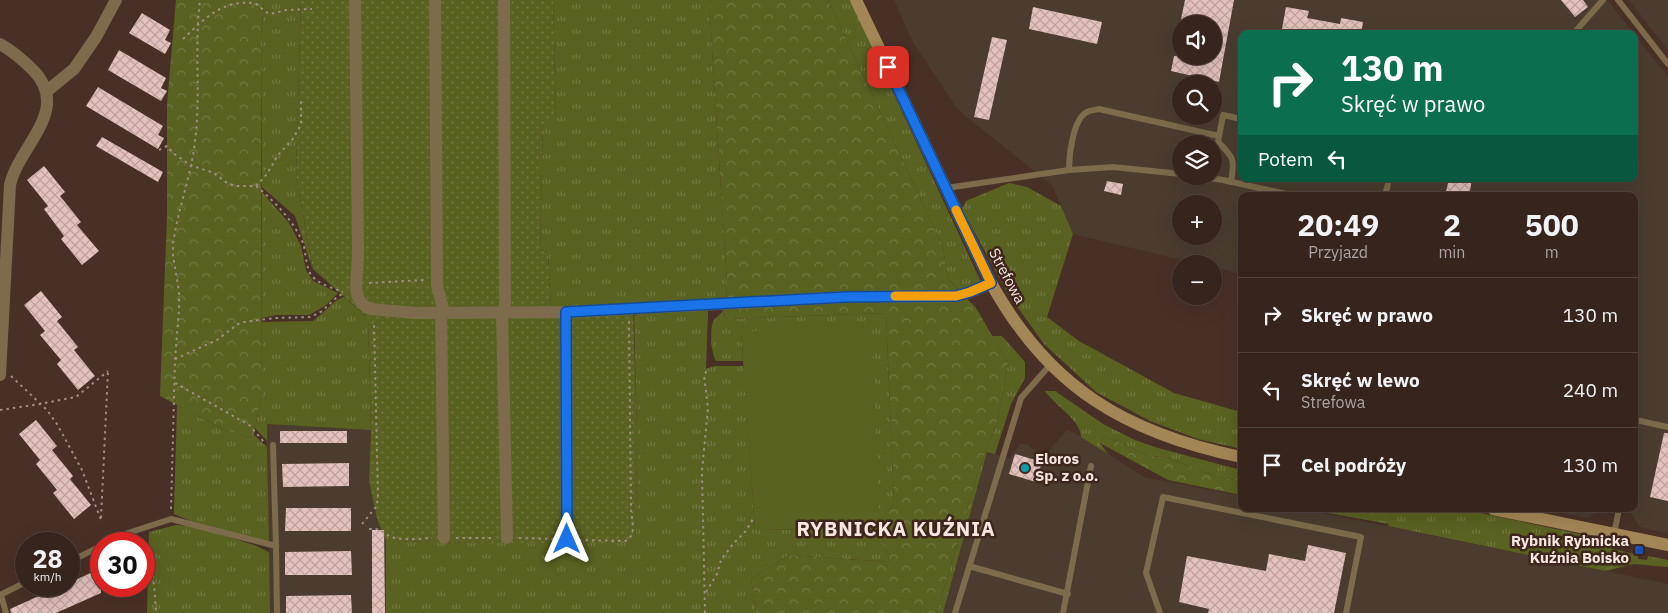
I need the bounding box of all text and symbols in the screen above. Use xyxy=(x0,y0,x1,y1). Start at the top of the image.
map controls xyxy=(1172,15,1222,305)
button: sound xyxy=(1172,15,1222,65)
text: 130 m xyxy=(1341,45,1444,91)
pin xyxy=(867,46,909,88)
icon: right xyxy=(1258,50,1323,115)
icon: arrive xyxy=(874,53,902,81)
button: search xyxy=(1172,75,1222,125)
text: Skręć w prawo xyxy=(1341,89,1485,118)
button: layers xyxy=(1172,135,1222,185)
icon: left xyxy=(1323,145,1351,173)
text: Potem xyxy=(1258,147,1313,171)
button: + xyxy=(1172,195,1222,245)
text: 20:49 xyxy=(1297,205,1379,244)
text: 2 xyxy=(1443,205,1461,244)
text: 500 xyxy=(1525,205,1579,244)
text: Przyjazd xyxy=(1308,242,1368,262)
text: min xyxy=(1438,242,1465,262)
text: m xyxy=(1545,242,1559,262)
street label: Strefowa xyxy=(985,245,1030,307)
button: − xyxy=(1172,255,1222,305)
icon: right xyxy=(1258,301,1286,329)
text: Skręć w prawo xyxy=(1301,303,1433,327)
text: 130 m xyxy=(1563,303,1618,327)
text: Skręć w lewo xyxy=(1301,368,1420,392)
icon: left xyxy=(1258,376,1286,404)
text: 240 m xyxy=(1563,378,1618,402)
text: Strefowa xyxy=(1301,392,1365,412)
place label: Eloros Sp. z o.o. xyxy=(1035,449,1098,485)
icon: arrive xyxy=(1258,451,1286,479)
text: Cel podróży xyxy=(1301,453,1406,477)
text: 130 m xyxy=(1563,453,1618,477)
marker: Eloros Sp. z o.o. xyxy=(1019,462,1031,474)
position arrow xyxy=(540,512,592,564)
district label: RYBNICKA KUŹNIA xyxy=(796,515,996,542)
place label: Rybnik Rybnicka Kuźnia Boisko xyxy=(1511,531,1629,567)
speed limit sign: 30 xyxy=(90,532,155,597)
text: 28 xyxy=(32,542,63,575)
marker: Rybnik Rybnicka Kuźnia Boisko xyxy=(1633,544,1645,556)
text: km/h xyxy=(33,569,62,584)

